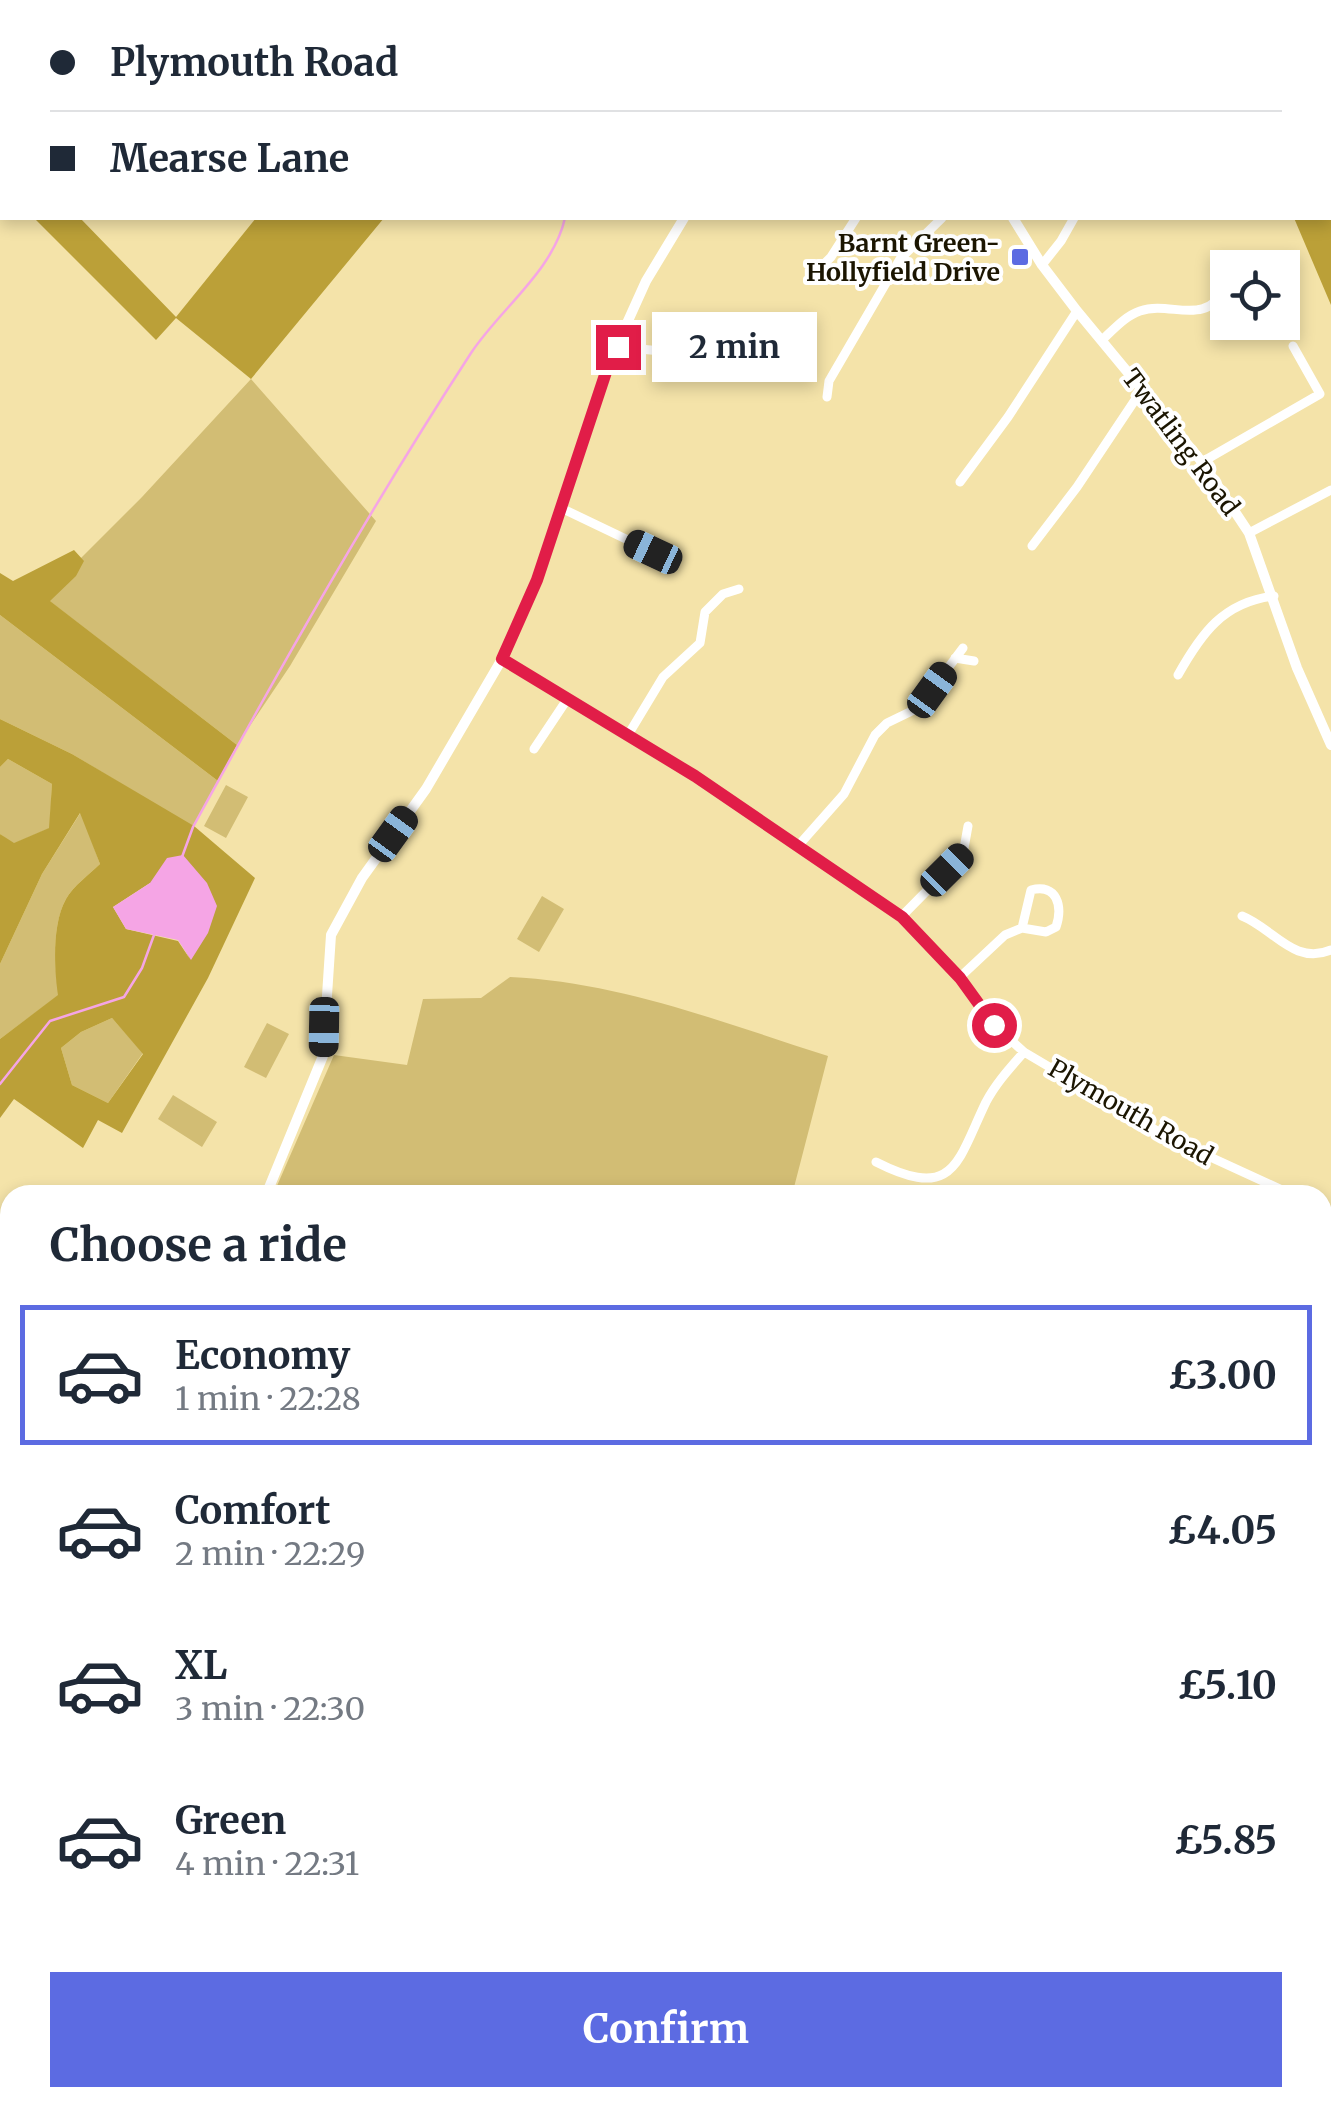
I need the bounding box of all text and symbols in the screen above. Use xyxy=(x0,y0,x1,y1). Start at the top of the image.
text: Plymouth Road xyxy=(110,39,398,86)
text: Mearse Lane xyxy=(110,135,349,182)
place label: Barnt Green- Hollyfield Drive xyxy=(806,227,1000,288)
marker: Barnt Green- Hollyfield Drive xyxy=(1009,246,1031,268)
map controls xyxy=(1210,250,1300,340)
button: locate xyxy=(1210,250,1300,340)
callout: 2 min xyxy=(653,312,818,382)
route end xyxy=(596,325,641,370)
text: 2 min xyxy=(689,327,780,367)
street label: Twatling Road xyxy=(1115,362,1247,522)
car xyxy=(619,526,687,578)
car xyxy=(902,657,962,723)
car xyxy=(363,801,423,867)
car xyxy=(915,838,979,902)
car xyxy=(308,997,340,1057)
route start xyxy=(972,1003,1017,1048)
street label: Plymouth Road xyxy=(1043,1052,1219,1172)
text: Choose a ride xyxy=(50,1217,347,1273)
icon: car xyxy=(55,1330,145,1420)
text: Economy xyxy=(175,1332,350,1379)
text: £3.00 xyxy=(1168,1352,1277,1399)
text: 1 min · 22:28 xyxy=(175,1379,361,1419)
icon: car xyxy=(55,1485,145,1575)
text: Comfort xyxy=(175,1487,331,1534)
text: £4.05 xyxy=(1168,1507,1277,1554)
text: 2 min · 22:29 xyxy=(175,1534,365,1574)
icon: car xyxy=(55,1640,145,1730)
text: XL xyxy=(175,1642,227,1689)
text: £5.10 xyxy=(1178,1662,1277,1709)
text: 3 min · 22:30 xyxy=(175,1689,365,1729)
icon: car xyxy=(55,1795,145,1885)
text: Green xyxy=(175,1797,286,1844)
text: £5.85 xyxy=(1174,1817,1277,1864)
text: 4 min · 22:31 xyxy=(175,1844,359,1884)
button: Confirm xyxy=(50,1972,1282,2087)

